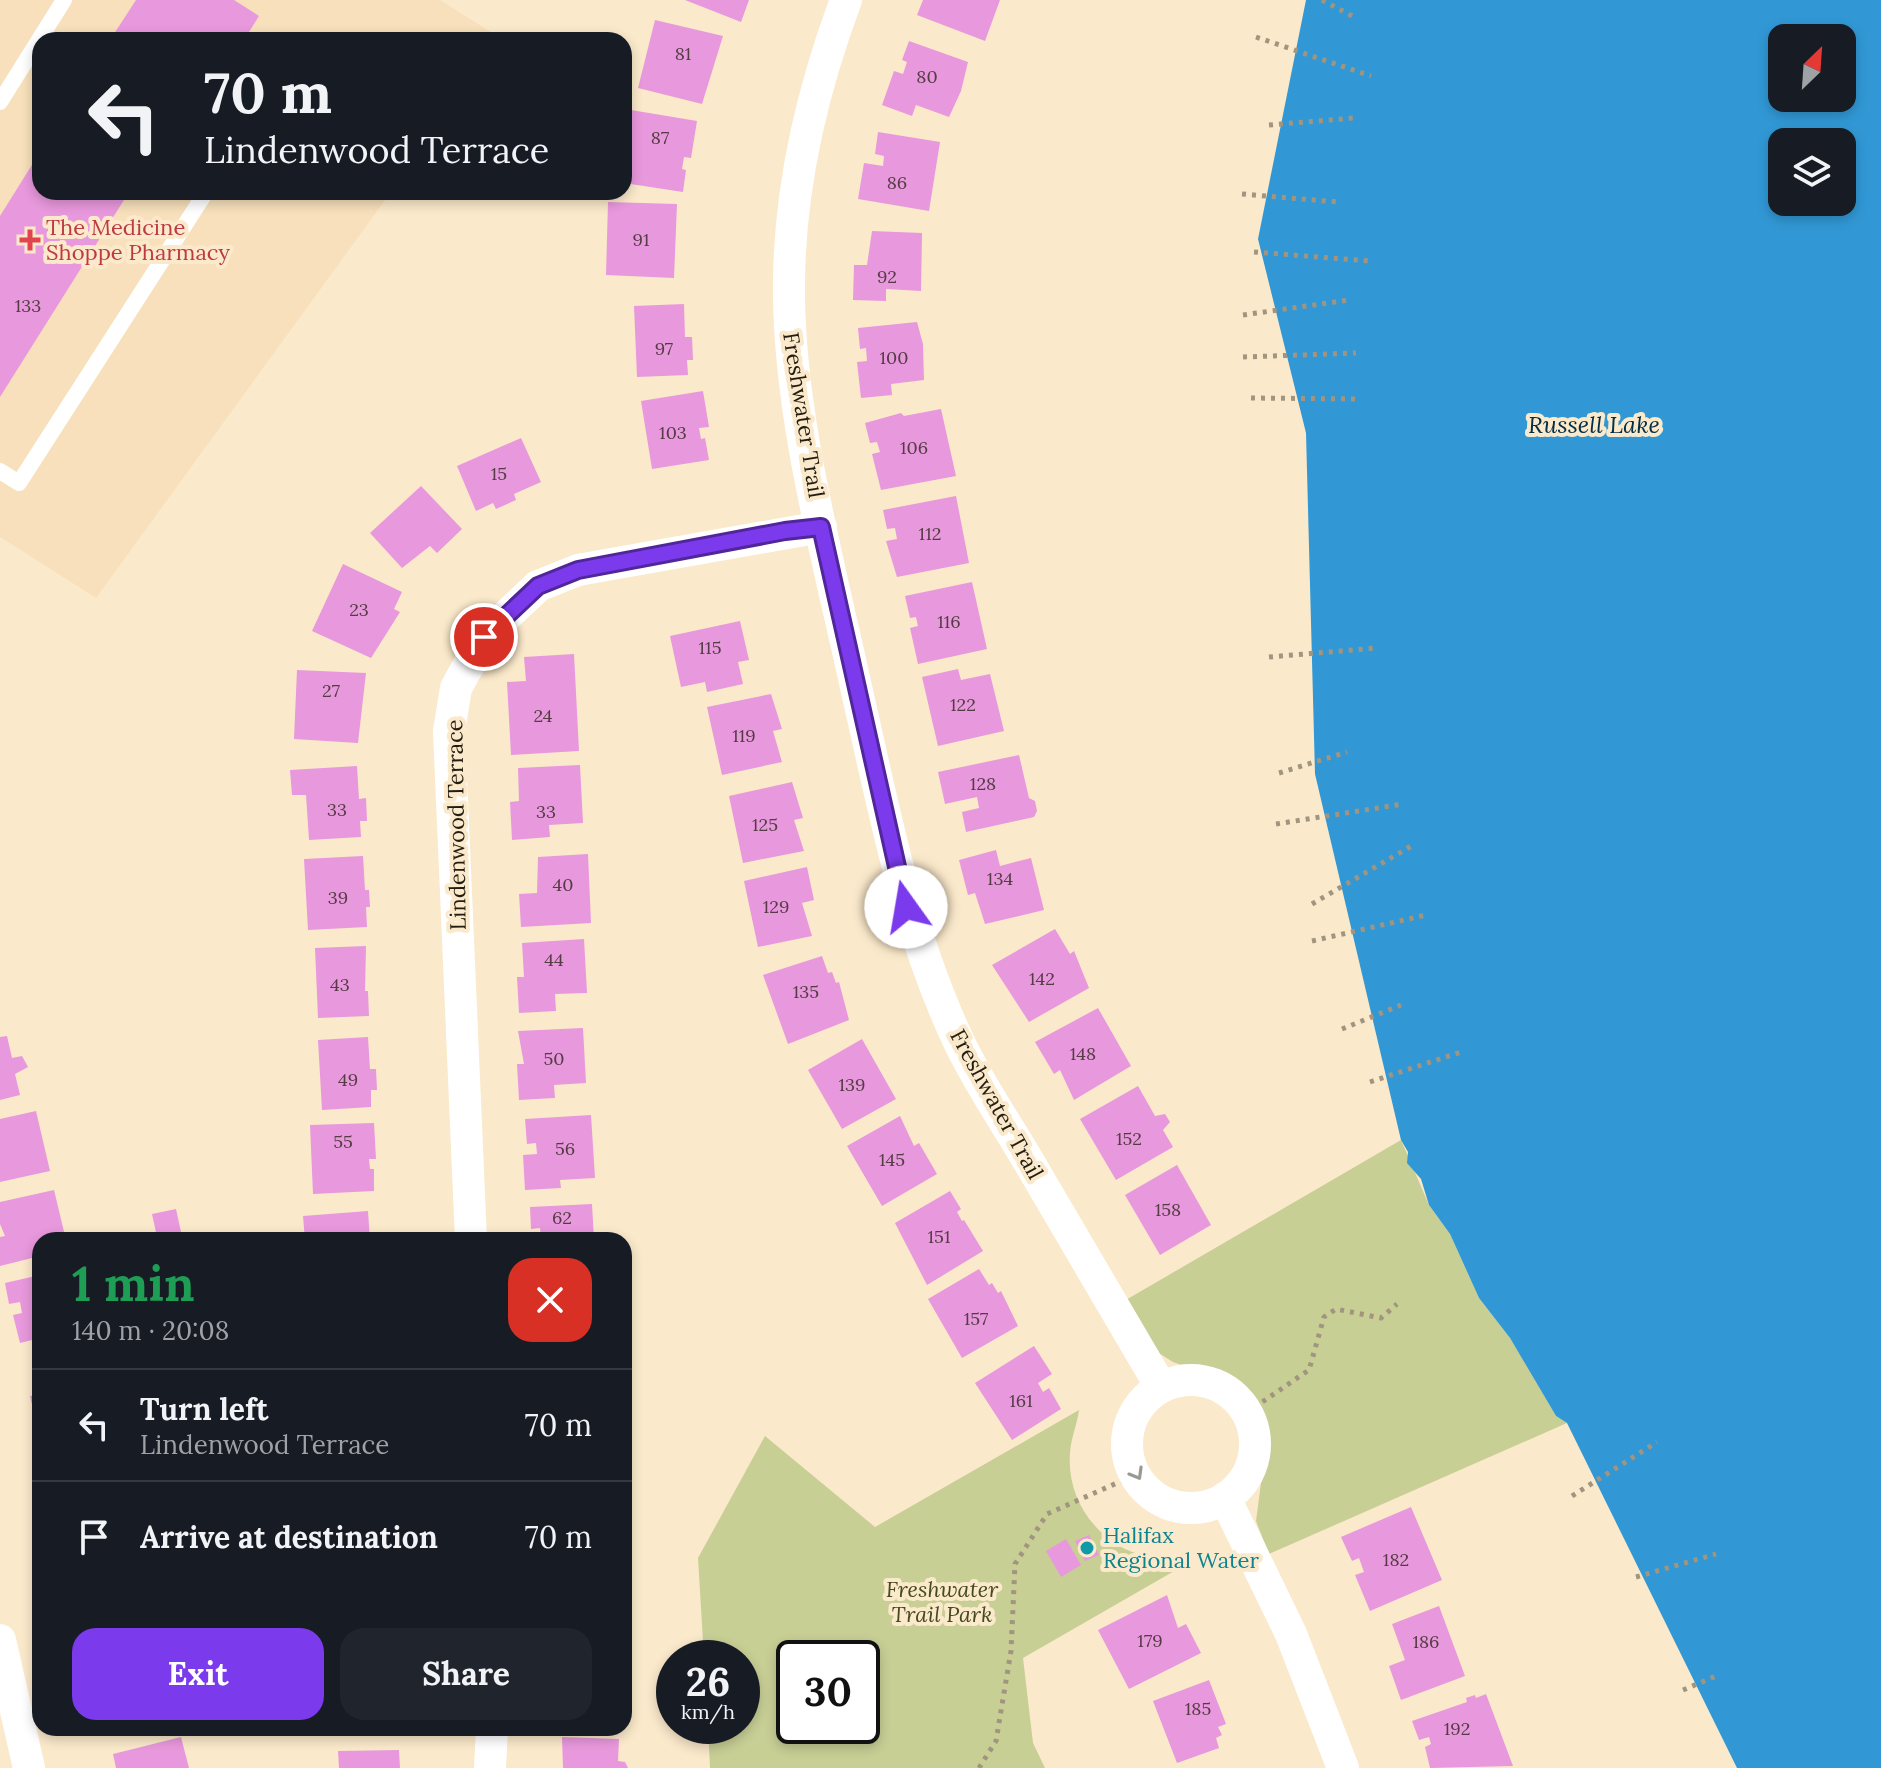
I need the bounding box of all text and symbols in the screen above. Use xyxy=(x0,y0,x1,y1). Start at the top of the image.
north arrow xyxy=(1768,24,1856,112)
map controls xyxy=(1768,24,1856,216)
house number: 81 xyxy=(675,42,691,65)
text: 70 m xyxy=(204,57,332,128)
icon: left xyxy=(72,64,176,168)
house number: 80 xyxy=(916,65,938,88)
house number: 87 xyxy=(651,126,669,149)
text: Lindenwood Terrace xyxy=(204,127,549,173)
button: layers xyxy=(1768,128,1856,216)
house number: 86 xyxy=(887,171,907,194)
place label: The Medicine Shoppe Pharmacy xyxy=(46,213,230,266)
house number: 91 xyxy=(633,228,649,251)
marker: The Medicine Shoppe Pharmacy xyxy=(21,231,39,249)
house number: 92 xyxy=(877,265,897,288)
house number: 133 xyxy=(15,294,41,317)
street label: Freshwater Trail xyxy=(777,330,831,500)
house number: 97 xyxy=(655,337,673,360)
house number: 100 xyxy=(880,346,908,369)
water label: Russell Lake xyxy=(1528,409,1660,440)
house number: 103 xyxy=(659,421,687,444)
house number: 106 xyxy=(900,436,928,459)
house number: 15 xyxy=(491,462,507,485)
house number: 112 xyxy=(919,522,941,545)
house number: 23 xyxy=(349,598,369,621)
pin xyxy=(450,603,518,671)
house number: 116 xyxy=(937,610,961,633)
icon: arrive xyxy=(462,615,506,659)
house number: 115 xyxy=(699,636,721,659)
house number: 27 xyxy=(322,679,340,702)
house number: 122 xyxy=(950,693,976,716)
house number: 24 xyxy=(533,704,553,727)
street label: Lindenwood Terrace xyxy=(440,719,472,931)
house number: 119 xyxy=(732,724,756,747)
house number: 128 xyxy=(970,772,996,795)
house number: 33 xyxy=(327,798,347,821)
house number: 33 xyxy=(536,800,556,823)
house number: 125 xyxy=(752,813,778,836)
position arrow xyxy=(864,865,948,949)
house number: 134 xyxy=(987,867,1013,890)
house number: 40 xyxy=(553,873,573,896)
house number: 39 xyxy=(328,886,348,909)
house number: 129 xyxy=(763,895,789,918)
house number: 44 xyxy=(544,948,564,971)
house number: 142 xyxy=(1029,967,1055,990)
house number: 43 xyxy=(330,973,350,996)
house number: 135 xyxy=(793,980,819,1003)
street label: Freshwater Trail xyxy=(944,1024,1050,1184)
house number: 148 xyxy=(1070,1042,1096,1065)
house number: 50 xyxy=(544,1047,565,1070)
house number: 49 xyxy=(338,1068,358,1091)
house number: 139 xyxy=(839,1073,865,1096)
house number: 152 xyxy=(1116,1127,1142,1150)
house number: 55 xyxy=(333,1130,353,1153)
house number: 56 xyxy=(555,1137,575,1160)
house number: 145 xyxy=(879,1148,905,1171)
house number: 158 xyxy=(1155,1198,1181,1221)
house number: 62 xyxy=(552,1206,572,1229)
house number: 151 xyxy=(928,1225,950,1248)
text: 1 min xyxy=(72,1253,195,1314)
button: close xyxy=(508,1258,592,1342)
house number: 157 xyxy=(964,1307,988,1330)
text: 140 m · 20:08 xyxy=(72,1314,229,1347)
house number: 161 xyxy=(1009,1389,1033,1412)
text: Turn left xyxy=(140,1390,268,1428)
icon: left xyxy=(72,1403,116,1447)
text: 70 m xyxy=(525,1406,592,1444)
text: Lindenwood Terrace xyxy=(140,1428,389,1461)
one-way arrow xyxy=(1128,1466,1143,1480)
icon: arrive xyxy=(72,1515,116,1559)
text: Arrive at destination xyxy=(140,1518,438,1556)
text: 70 m xyxy=(525,1518,592,1556)
place label: Halifax Regional Water xyxy=(1103,1521,1259,1574)
marker: Halifax Regional Water xyxy=(1078,1539,1096,1557)
house number: 182 xyxy=(1383,1548,1409,1571)
park label: Freshwater Trail Park xyxy=(886,1575,999,1628)
button: Exit xyxy=(72,1628,324,1720)
button: Share xyxy=(340,1628,592,1720)
house number: 179 xyxy=(1137,1629,1163,1652)
house number: 186 xyxy=(1412,1630,1440,1653)
speed limit sign: 30 xyxy=(776,1640,880,1744)
text: 26 xyxy=(686,1656,730,1707)
house number: 185 xyxy=(1185,1697,1211,1720)
text: km/h xyxy=(681,1699,735,1724)
house number: 192 xyxy=(1444,1717,1470,1740)

